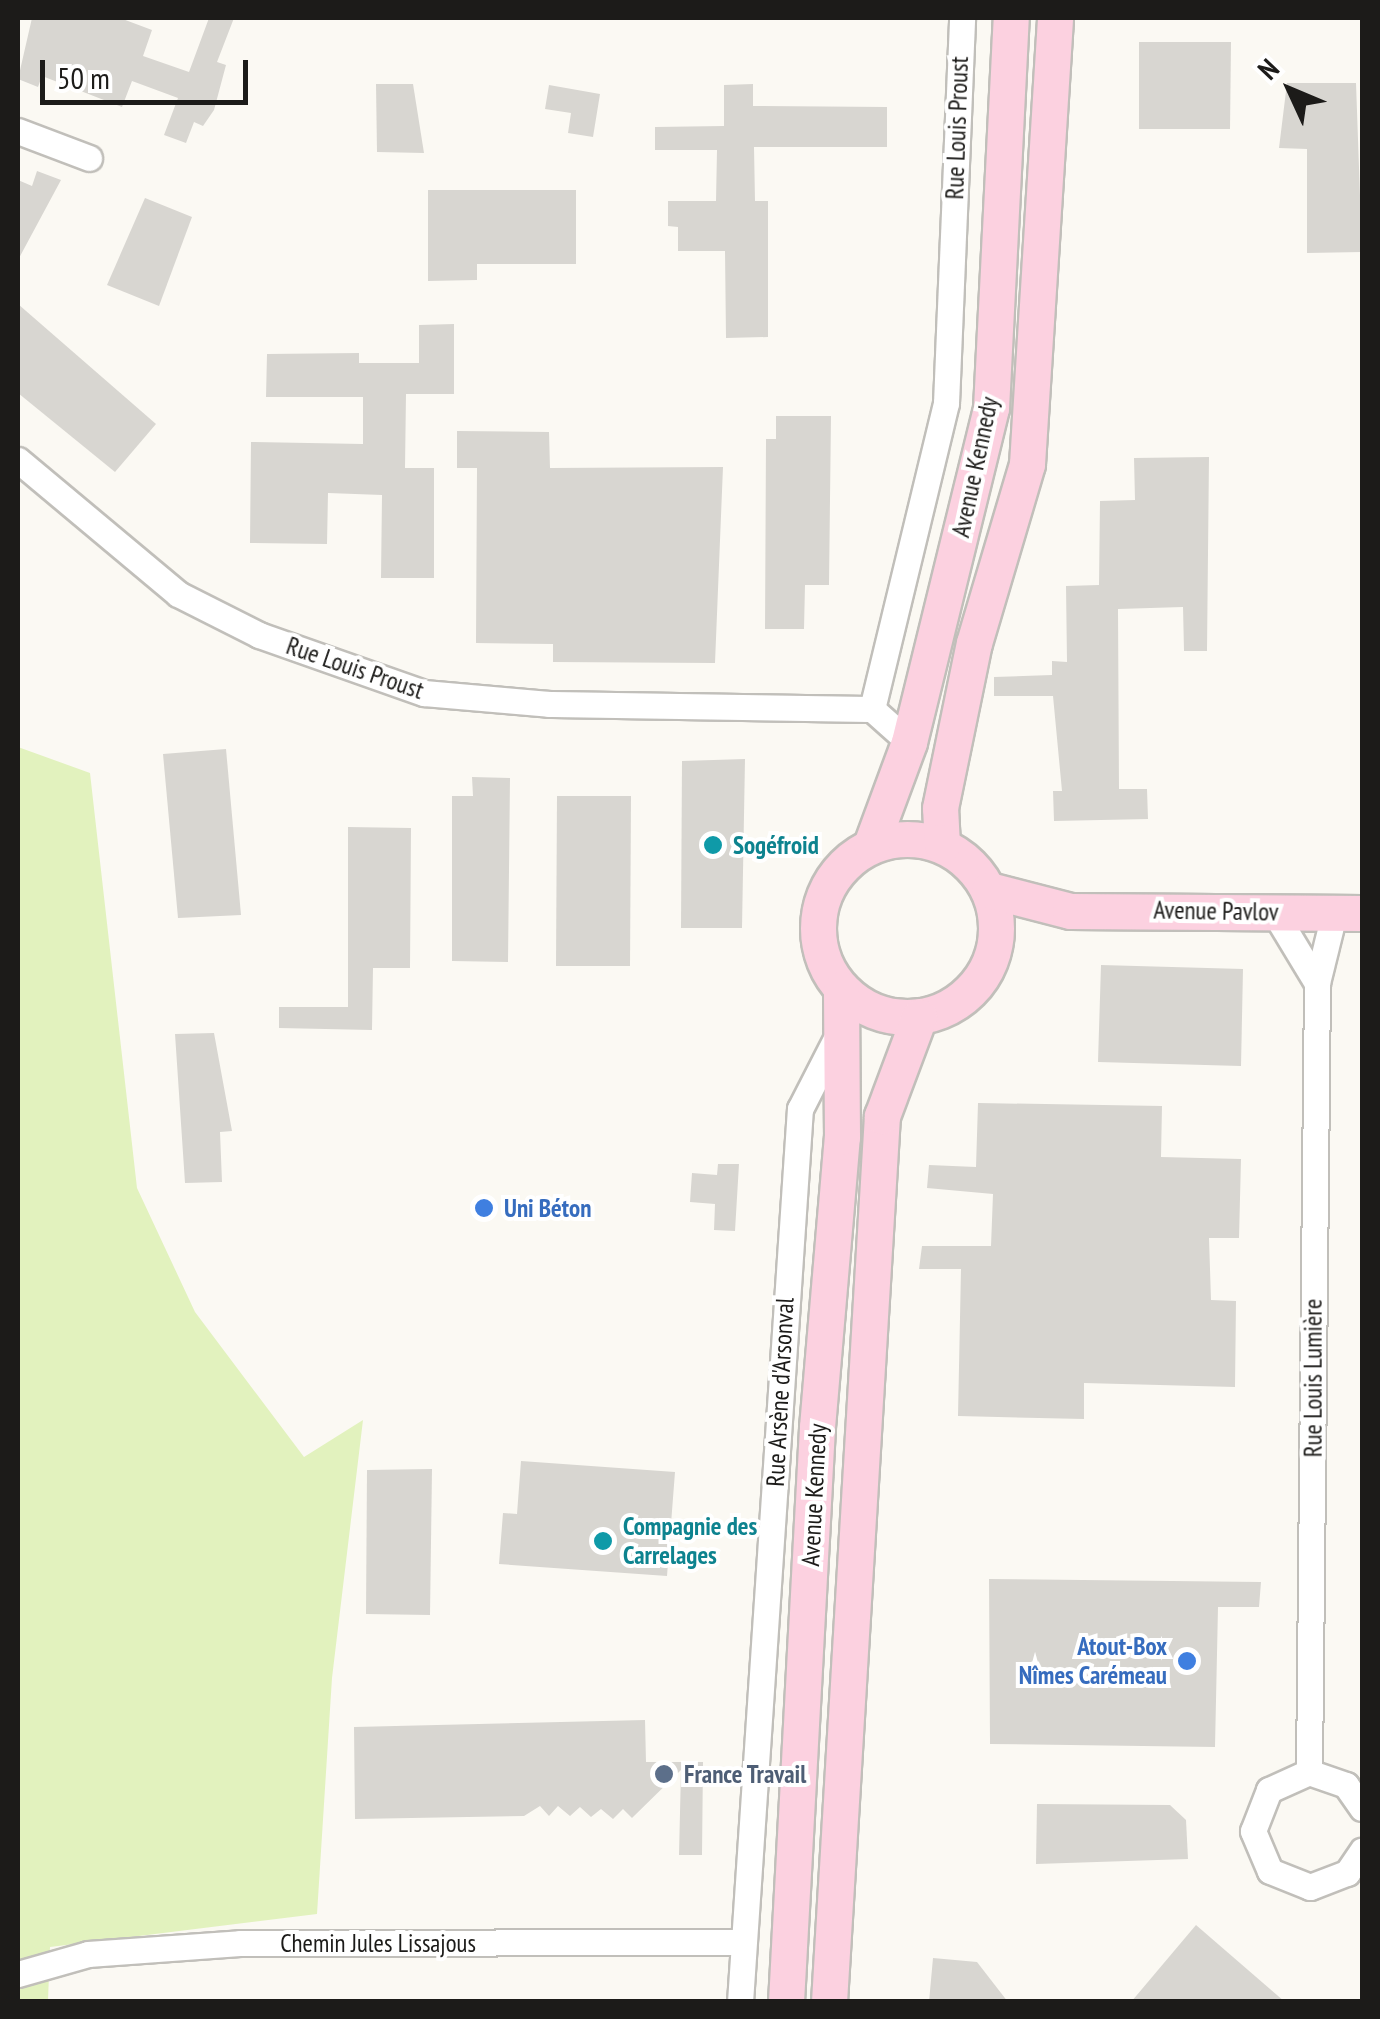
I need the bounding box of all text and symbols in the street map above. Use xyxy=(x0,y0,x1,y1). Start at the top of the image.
scale bar xyxy=(45,40,252,102)
north arrow xyxy=(1240,40,1340,140)
text: N xyxy=(1249,51,1287,87)
street label: Rue Louis Proust xyxy=(940,56,974,200)
text: 50 m xyxy=(57,58,110,97)
street label: Avenue Kennedy xyxy=(945,394,1005,540)
street label: Rue Louis Proust xyxy=(283,631,427,705)
place label: Sogéfroid xyxy=(733,830,819,860)
marker: Sogéfroid xyxy=(702,834,724,856)
street label: Avenue Pavlov xyxy=(1153,895,1279,927)
place label: Uni Béton xyxy=(504,1193,591,1223)
marker: Uni Béton xyxy=(473,1197,495,1219)
street label: Rue Arsène d'Arsonval xyxy=(760,1296,800,1488)
street label: Rue Louis Lumière xyxy=(1298,1299,1328,1457)
street label: Avenue Kennedy xyxy=(795,1423,833,1567)
place label: Compagnie des Carrelages xyxy=(623,1512,757,1571)
marker: Compagnie des Carrelages xyxy=(592,1530,614,1552)
place label: Atout-Box Nîmes Carémeau xyxy=(1018,1632,1167,1691)
marker: Atout-Box Nîmes Carémeau xyxy=(1176,1650,1198,1672)
place label: France Travail xyxy=(684,1759,807,1789)
marker: France Travail xyxy=(653,1763,675,1785)
street label: Chemin Jules Lissajous xyxy=(280,1928,476,1958)

